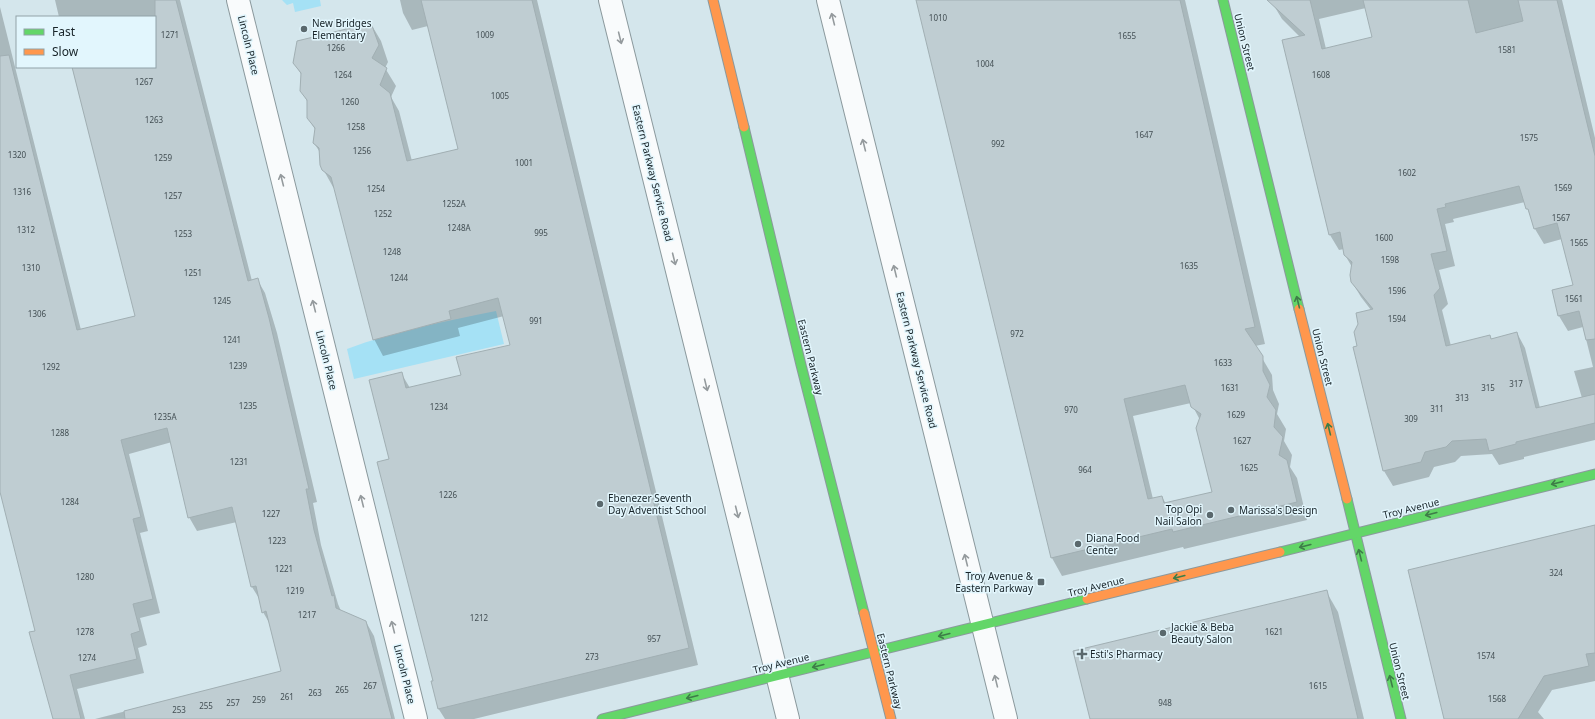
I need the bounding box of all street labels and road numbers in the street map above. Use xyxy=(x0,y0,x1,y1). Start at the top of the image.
street label: Union Street xyxy=(1231,12,1259,73)
street label: Lincoln Place xyxy=(235,14,263,77)
street label: Eastern Parkway Service Road xyxy=(629,103,677,243)
street label: Eastern Parkway Service Road xyxy=(893,290,941,430)
street label: Eastern Parkway xyxy=(795,318,827,397)
street label: Union Street xyxy=(1309,327,1337,388)
street label: Lincoln Place xyxy=(313,329,341,392)
street label: Troy Avenue xyxy=(1381,494,1441,522)
street label: Troy Avenue xyxy=(1066,572,1126,600)
street label: Eastern Parkway xyxy=(874,632,906,711)
street label: Union Street xyxy=(1386,641,1414,702)
street label: Lincoln Place xyxy=(391,643,419,706)
street label: Troy Avenue xyxy=(751,649,811,677)

